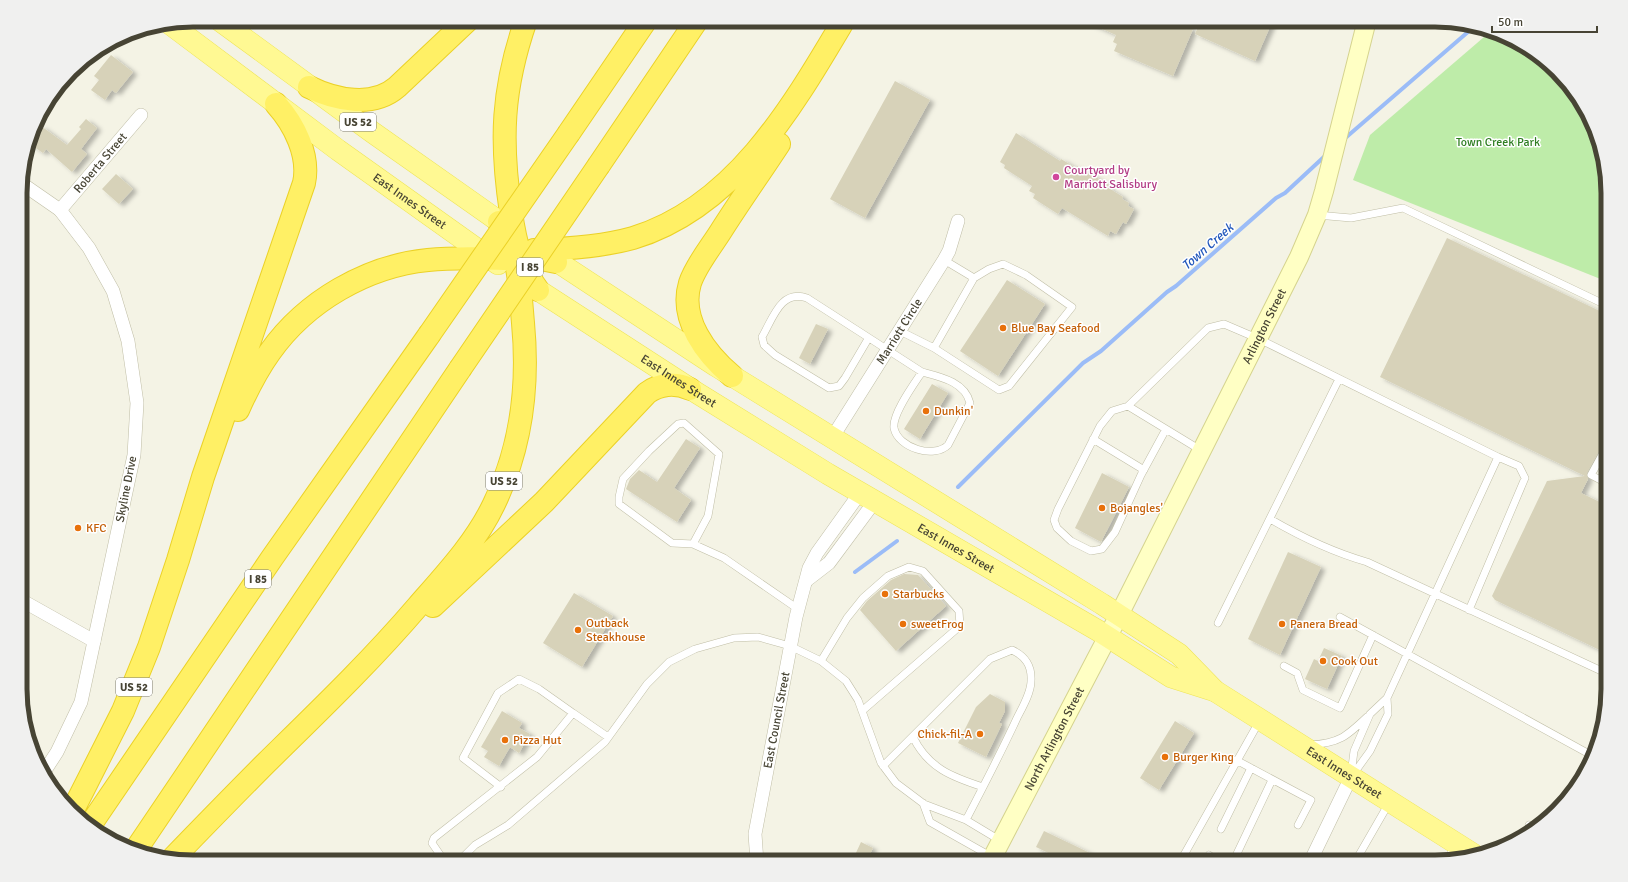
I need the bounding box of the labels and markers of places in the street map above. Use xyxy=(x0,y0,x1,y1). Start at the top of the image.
place label: Courtyard by Marriott Salisbury xyxy=(1064,163,1158,192)
marker: Courtyard by Marriott Salisbury xyxy=(1051,172,1061,182)
place label: Blue Bay Seafood xyxy=(1011,321,1100,336)
marker: Blue Bay Seafood xyxy=(998,323,1008,333)
place label: Dunkin' xyxy=(934,404,973,419)
marker: Dunkin' xyxy=(921,406,931,416)
place label: Bojangles' xyxy=(1110,501,1163,516)
marker: Bojangles' xyxy=(1097,503,1107,513)
place label: KFC xyxy=(86,521,107,536)
marker: KFC xyxy=(73,523,83,533)
place label: Starbucks xyxy=(893,587,944,602)
marker: Starbucks xyxy=(880,589,890,599)
place label: Outback Steakhouse xyxy=(586,616,645,645)
place label: sweetFrog xyxy=(911,617,964,632)
place label: Panera Bread xyxy=(1290,617,1358,632)
marker: sweetFrog xyxy=(898,619,908,629)
marker: Panera Bread xyxy=(1277,619,1287,629)
marker: Outback Steakhouse xyxy=(573,625,583,635)
place label: Cook Out xyxy=(1331,654,1378,669)
marker: Cook Out xyxy=(1318,656,1328,666)
place label: Chick-fil-A xyxy=(917,727,973,742)
marker: Chick-fil-A xyxy=(975,729,985,739)
place label: Pizza Hut xyxy=(513,733,561,748)
marker: Pizza Hut xyxy=(500,735,510,745)
place label: Burger King xyxy=(1173,750,1234,765)
marker: Burger King xyxy=(1160,752,1170,762)

